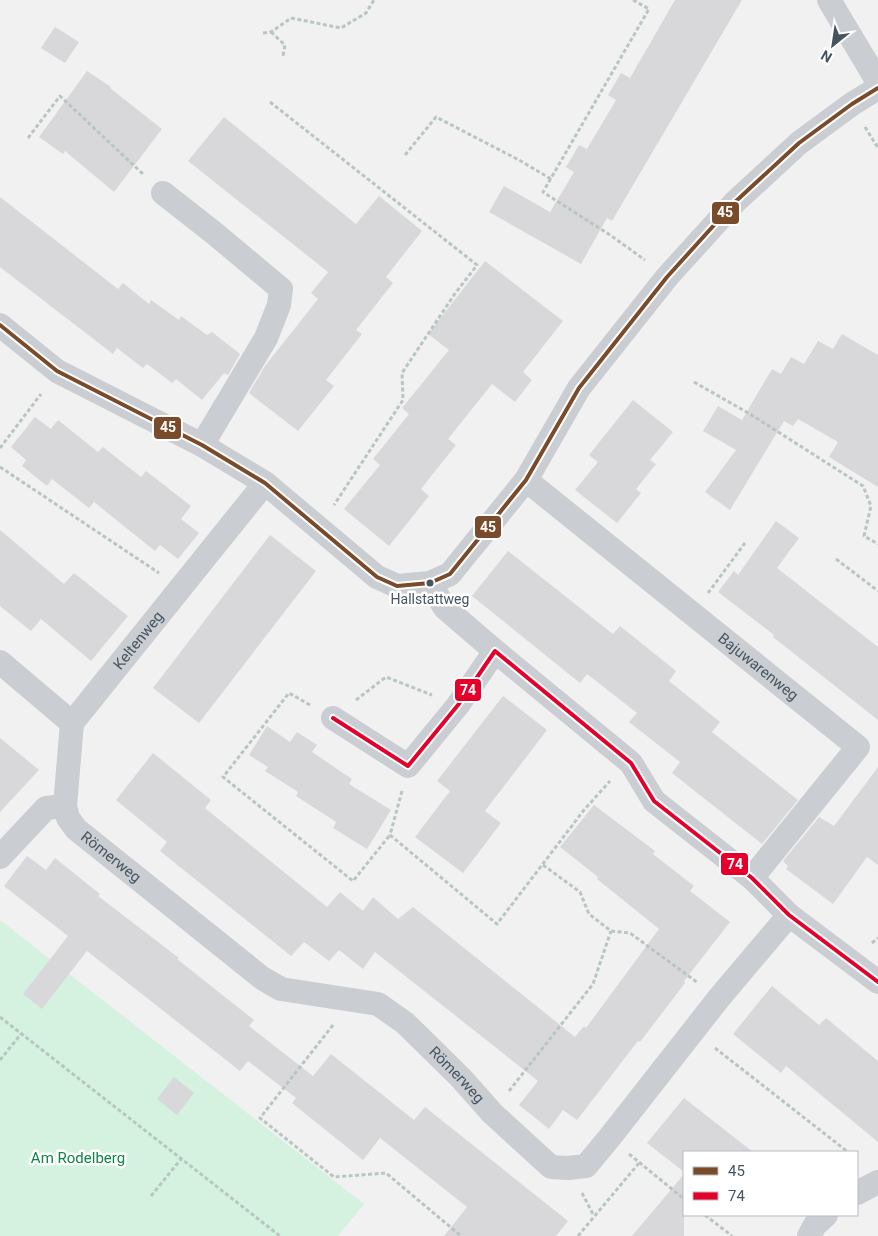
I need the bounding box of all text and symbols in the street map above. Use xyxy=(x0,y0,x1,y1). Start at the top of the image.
north arrow xyxy=(808,20,858,70)
text: N xyxy=(818,47,835,66)
line badge: 45 xyxy=(711,201,740,225)
text: 45 xyxy=(717,204,733,220)
line badge: 45 xyxy=(153,416,182,440)
text: 45 xyxy=(160,419,176,435)
line badge: 45 xyxy=(474,515,502,539)
text: 45 xyxy=(480,519,496,535)
marker: Hallstattweg xyxy=(425,578,435,588)
place label: Hallstattweg xyxy=(391,591,469,607)
street label: Keltenweg xyxy=(110,608,167,673)
street label: Bajuwarenweg xyxy=(714,629,802,704)
line badge: 74 xyxy=(454,678,482,702)
text: 74 xyxy=(460,682,476,698)
street label: Römerweg xyxy=(77,827,145,886)
line badge: 74 xyxy=(720,852,749,876)
text: 74 xyxy=(727,856,743,872)
street label: Römerweg xyxy=(425,1043,488,1107)
park label: Am Rodelberg xyxy=(31,1149,125,1167)
legend xyxy=(683,1151,858,1216)
text: 45 xyxy=(728,1162,745,1180)
text: 74 xyxy=(728,1187,745,1205)

